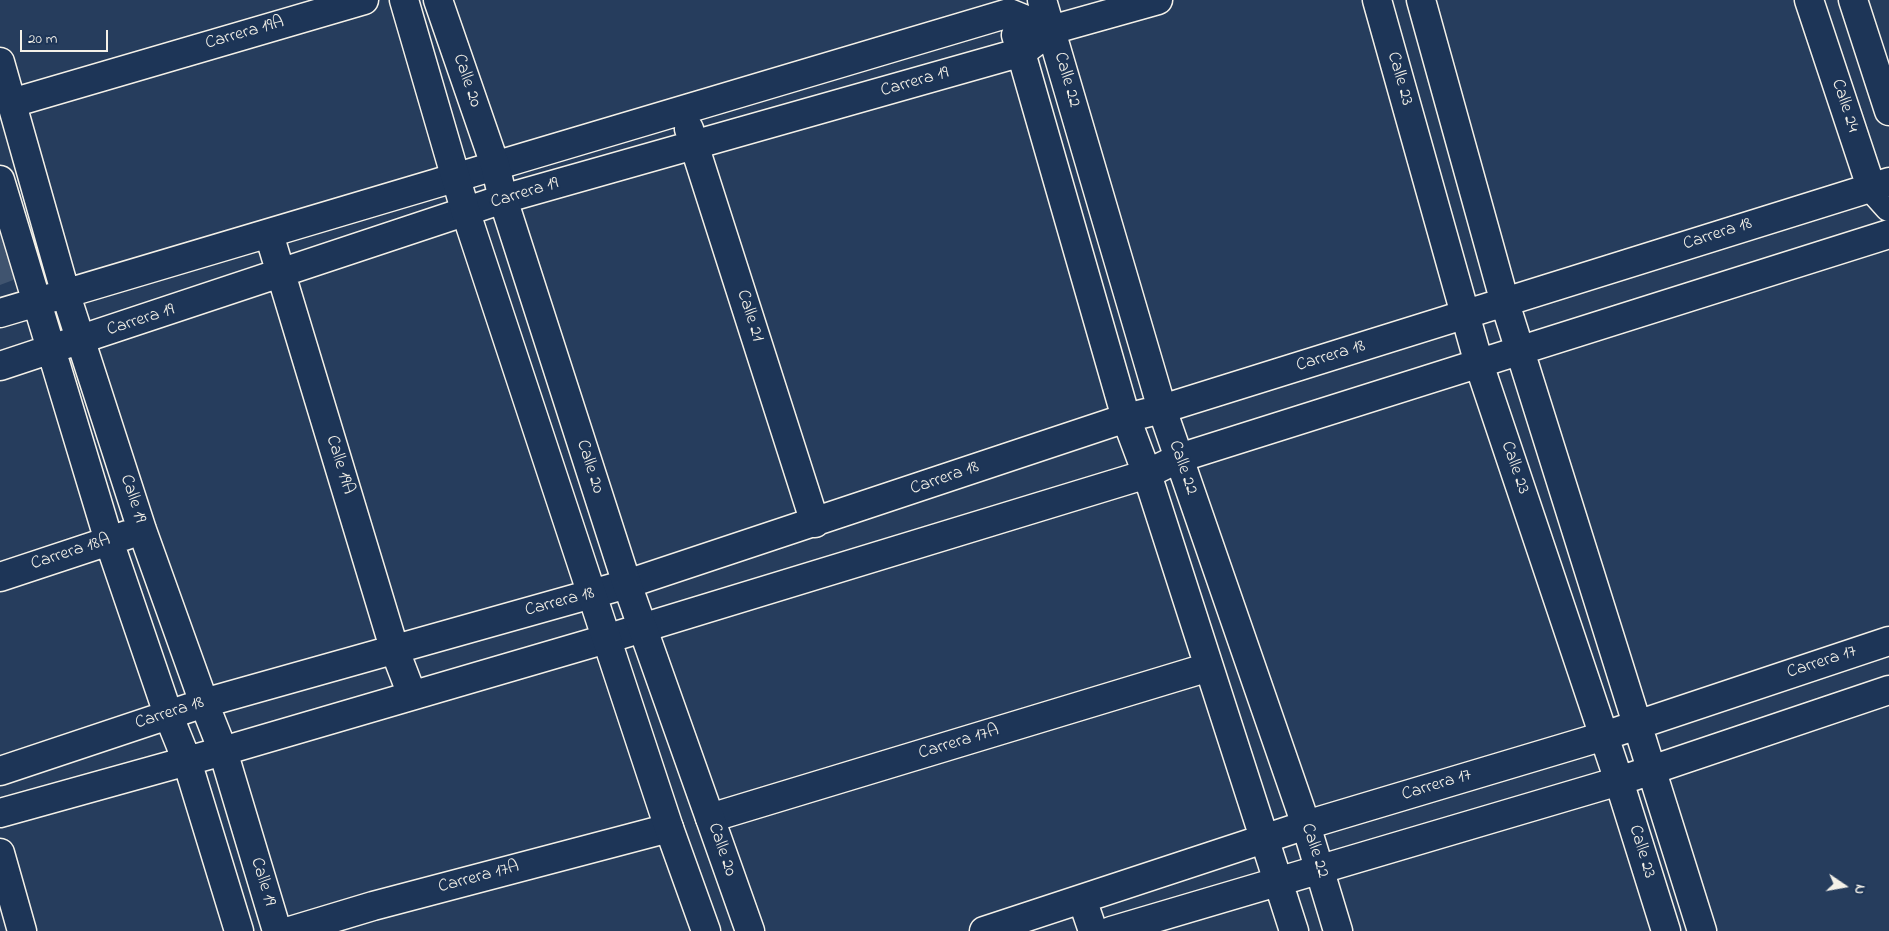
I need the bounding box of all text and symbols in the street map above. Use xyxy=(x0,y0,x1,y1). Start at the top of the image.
street label: Carrera 19A xyxy=(203,12,287,56)
scale bar xyxy=(22,20,110,52)
text: 20 m xyxy=(28,28,57,50)
street label: Calle 22 xyxy=(1048,50,1084,110)
street label: Calle 23 xyxy=(1381,50,1417,108)
street label: Calle 20 xyxy=(447,52,485,110)
street label: Carrera 19 xyxy=(878,63,952,103)
street label: Calle 24 xyxy=(1825,77,1863,135)
street label: Carrera 19 xyxy=(488,173,562,215)
street label: Carrera 18 xyxy=(1681,214,1755,256)
street label: Calle 21 xyxy=(731,288,767,344)
street label: Carrera 19 xyxy=(104,300,178,342)
street label: Carrera 18 xyxy=(1294,336,1368,378)
street label: Calle 19A xyxy=(320,433,358,497)
street label: Calle 20 xyxy=(570,438,608,496)
street label: Calle 22 xyxy=(1163,438,1201,498)
street label: Calle 23 xyxy=(1495,439,1533,497)
street label: Carrera 18 xyxy=(908,457,982,501)
street label: Calle 19 xyxy=(114,472,150,526)
street label: Carrera 18A xyxy=(29,530,113,576)
street label: Carrera 18 xyxy=(523,583,597,623)
street label: Carrera 17 xyxy=(1785,642,1859,684)
street label: Carrera 18 xyxy=(133,693,207,735)
street label: Carrera 17A xyxy=(916,721,1002,765)
street label: Carrera 17 xyxy=(1400,765,1474,807)
street label: Calle 20 xyxy=(702,821,740,879)
street label: Calle 22 xyxy=(1295,821,1333,881)
street label: Calle 23 xyxy=(1623,823,1659,881)
street label: Calle 19 xyxy=(244,855,280,909)
street label: Carrera 17A xyxy=(436,857,522,899)
north arrow xyxy=(1819,861,1869,911)
text: N xyxy=(1848,882,1870,896)

